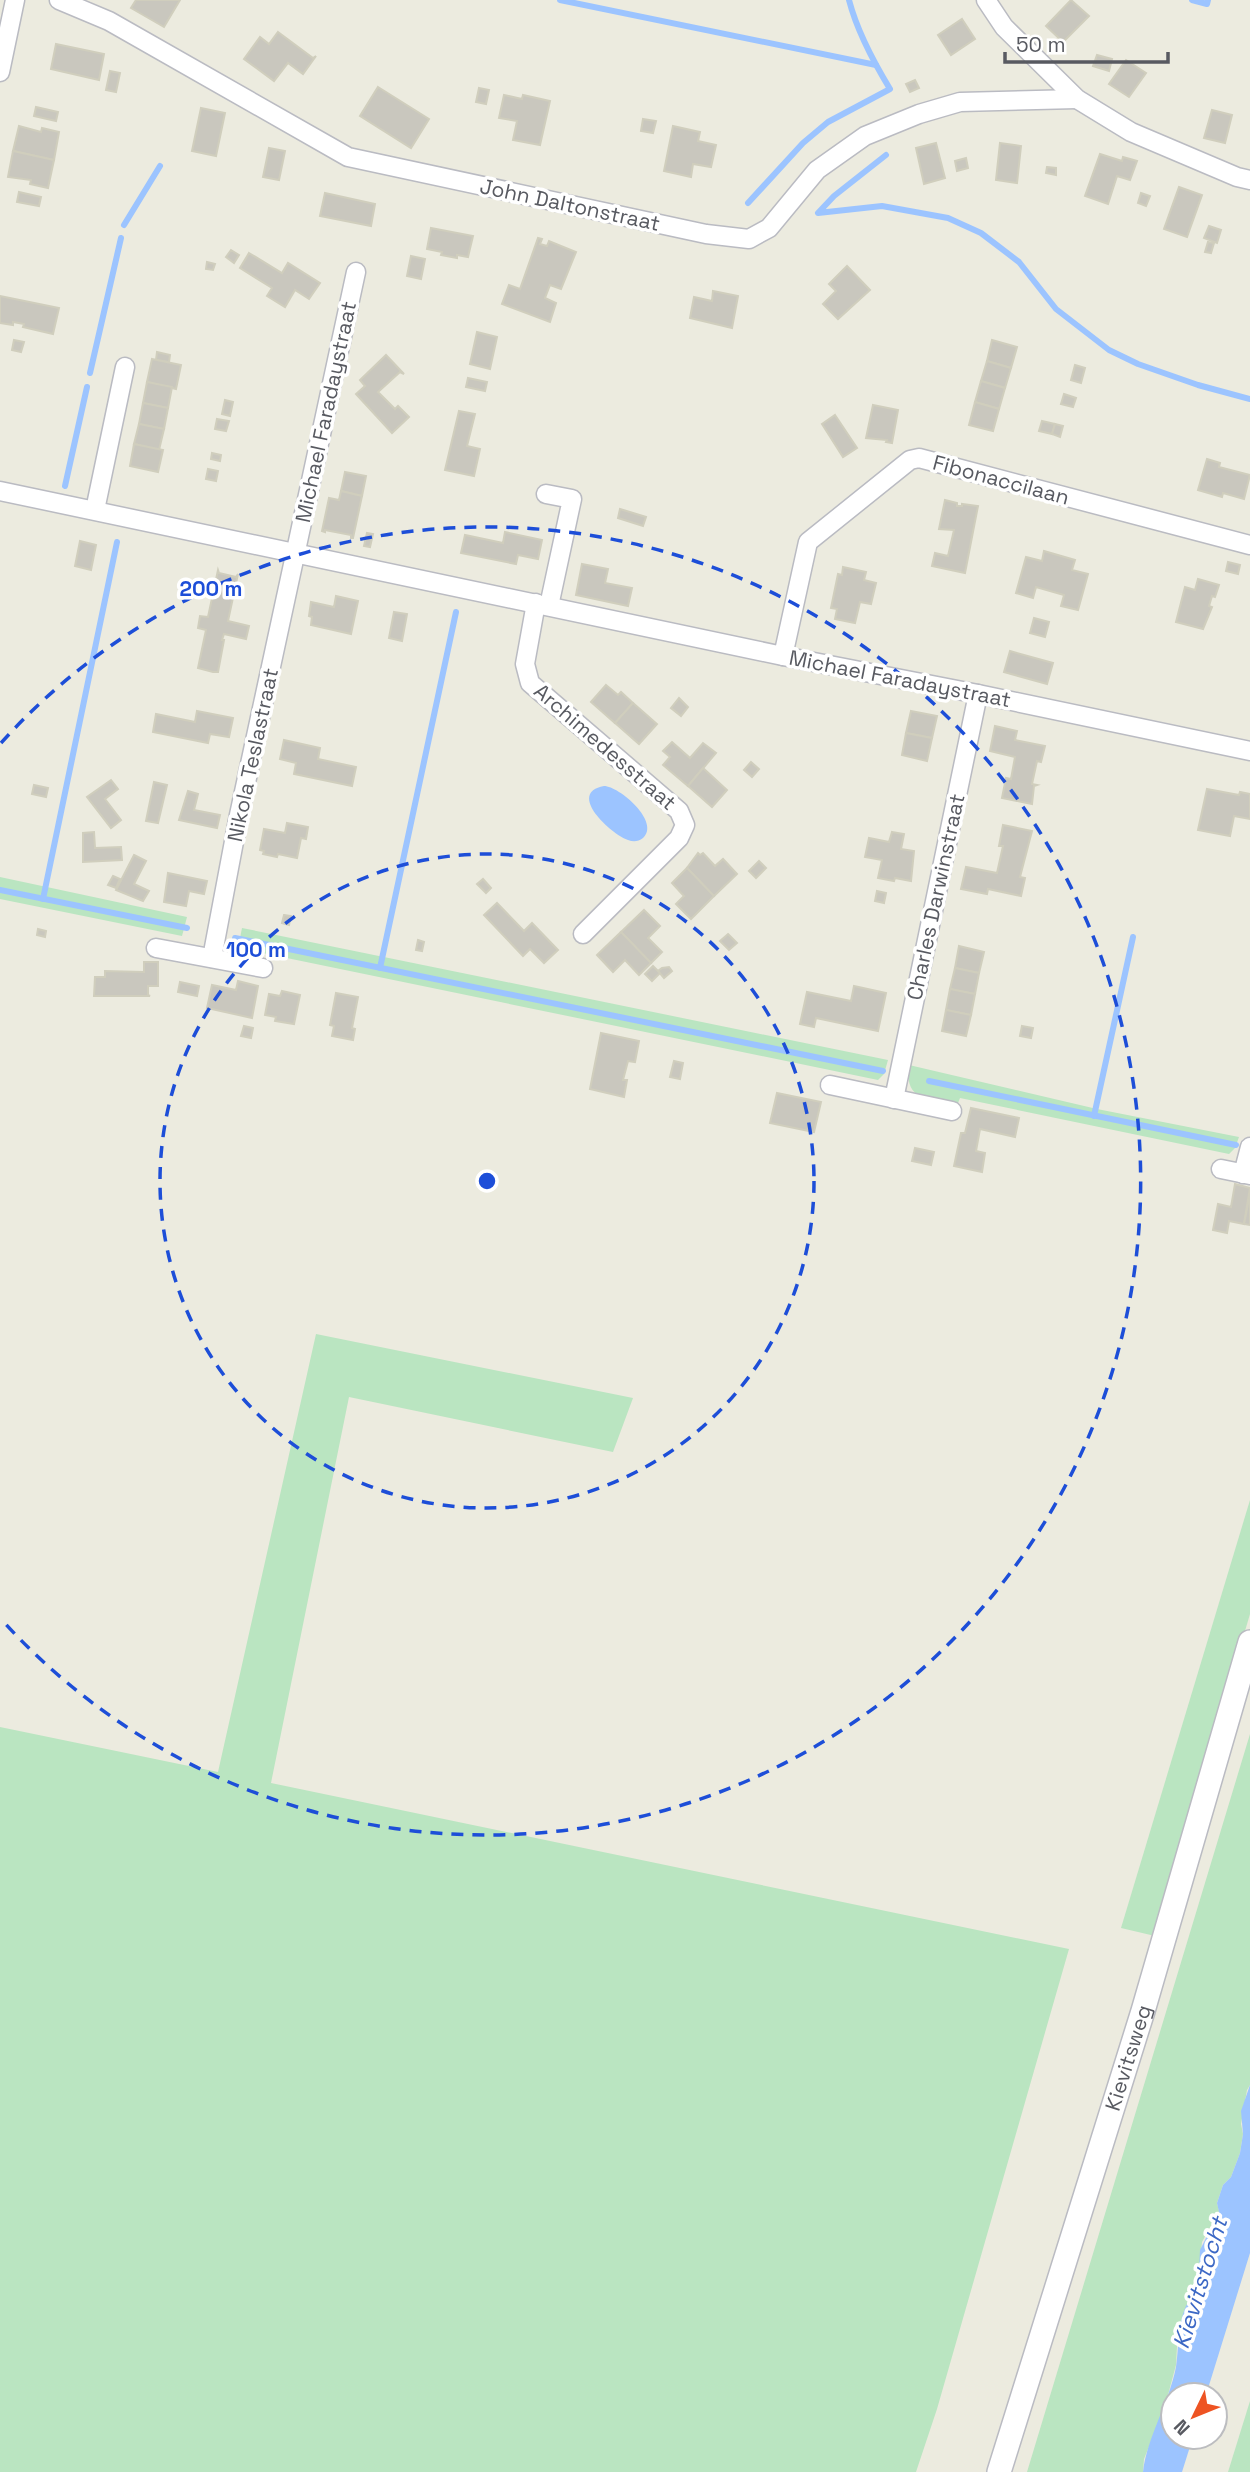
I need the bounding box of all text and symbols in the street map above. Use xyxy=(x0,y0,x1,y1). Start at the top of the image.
scale bar xyxy=(1005,21,1168,65)
text: 50 m xyxy=(1016,31,1066,58)
street label: John Daltonstraat xyxy=(478,172,663,237)
street label: Michael Faradaystraat xyxy=(289,299,362,525)
street label: Fibonaccilaan xyxy=(930,448,1072,511)
text: 200 m xyxy=(180,575,242,602)
street label: Michael Faradaystraat xyxy=(787,644,1013,713)
street label: Nikola Teslastraat xyxy=(221,666,284,844)
street label: Archimedesstraat xyxy=(529,677,682,816)
street label: Charles Darwinstraat xyxy=(900,791,971,1003)
text: 100 m xyxy=(226,936,286,963)
centre of rings xyxy=(475,1169,499,1193)
street label: Kievitsweg xyxy=(1099,2001,1157,2114)
water label: Kievitstocht xyxy=(1166,2211,1235,2352)
north arrow xyxy=(1159,2381,1229,2451)
text: N xyxy=(1168,2414,1195,2440)

